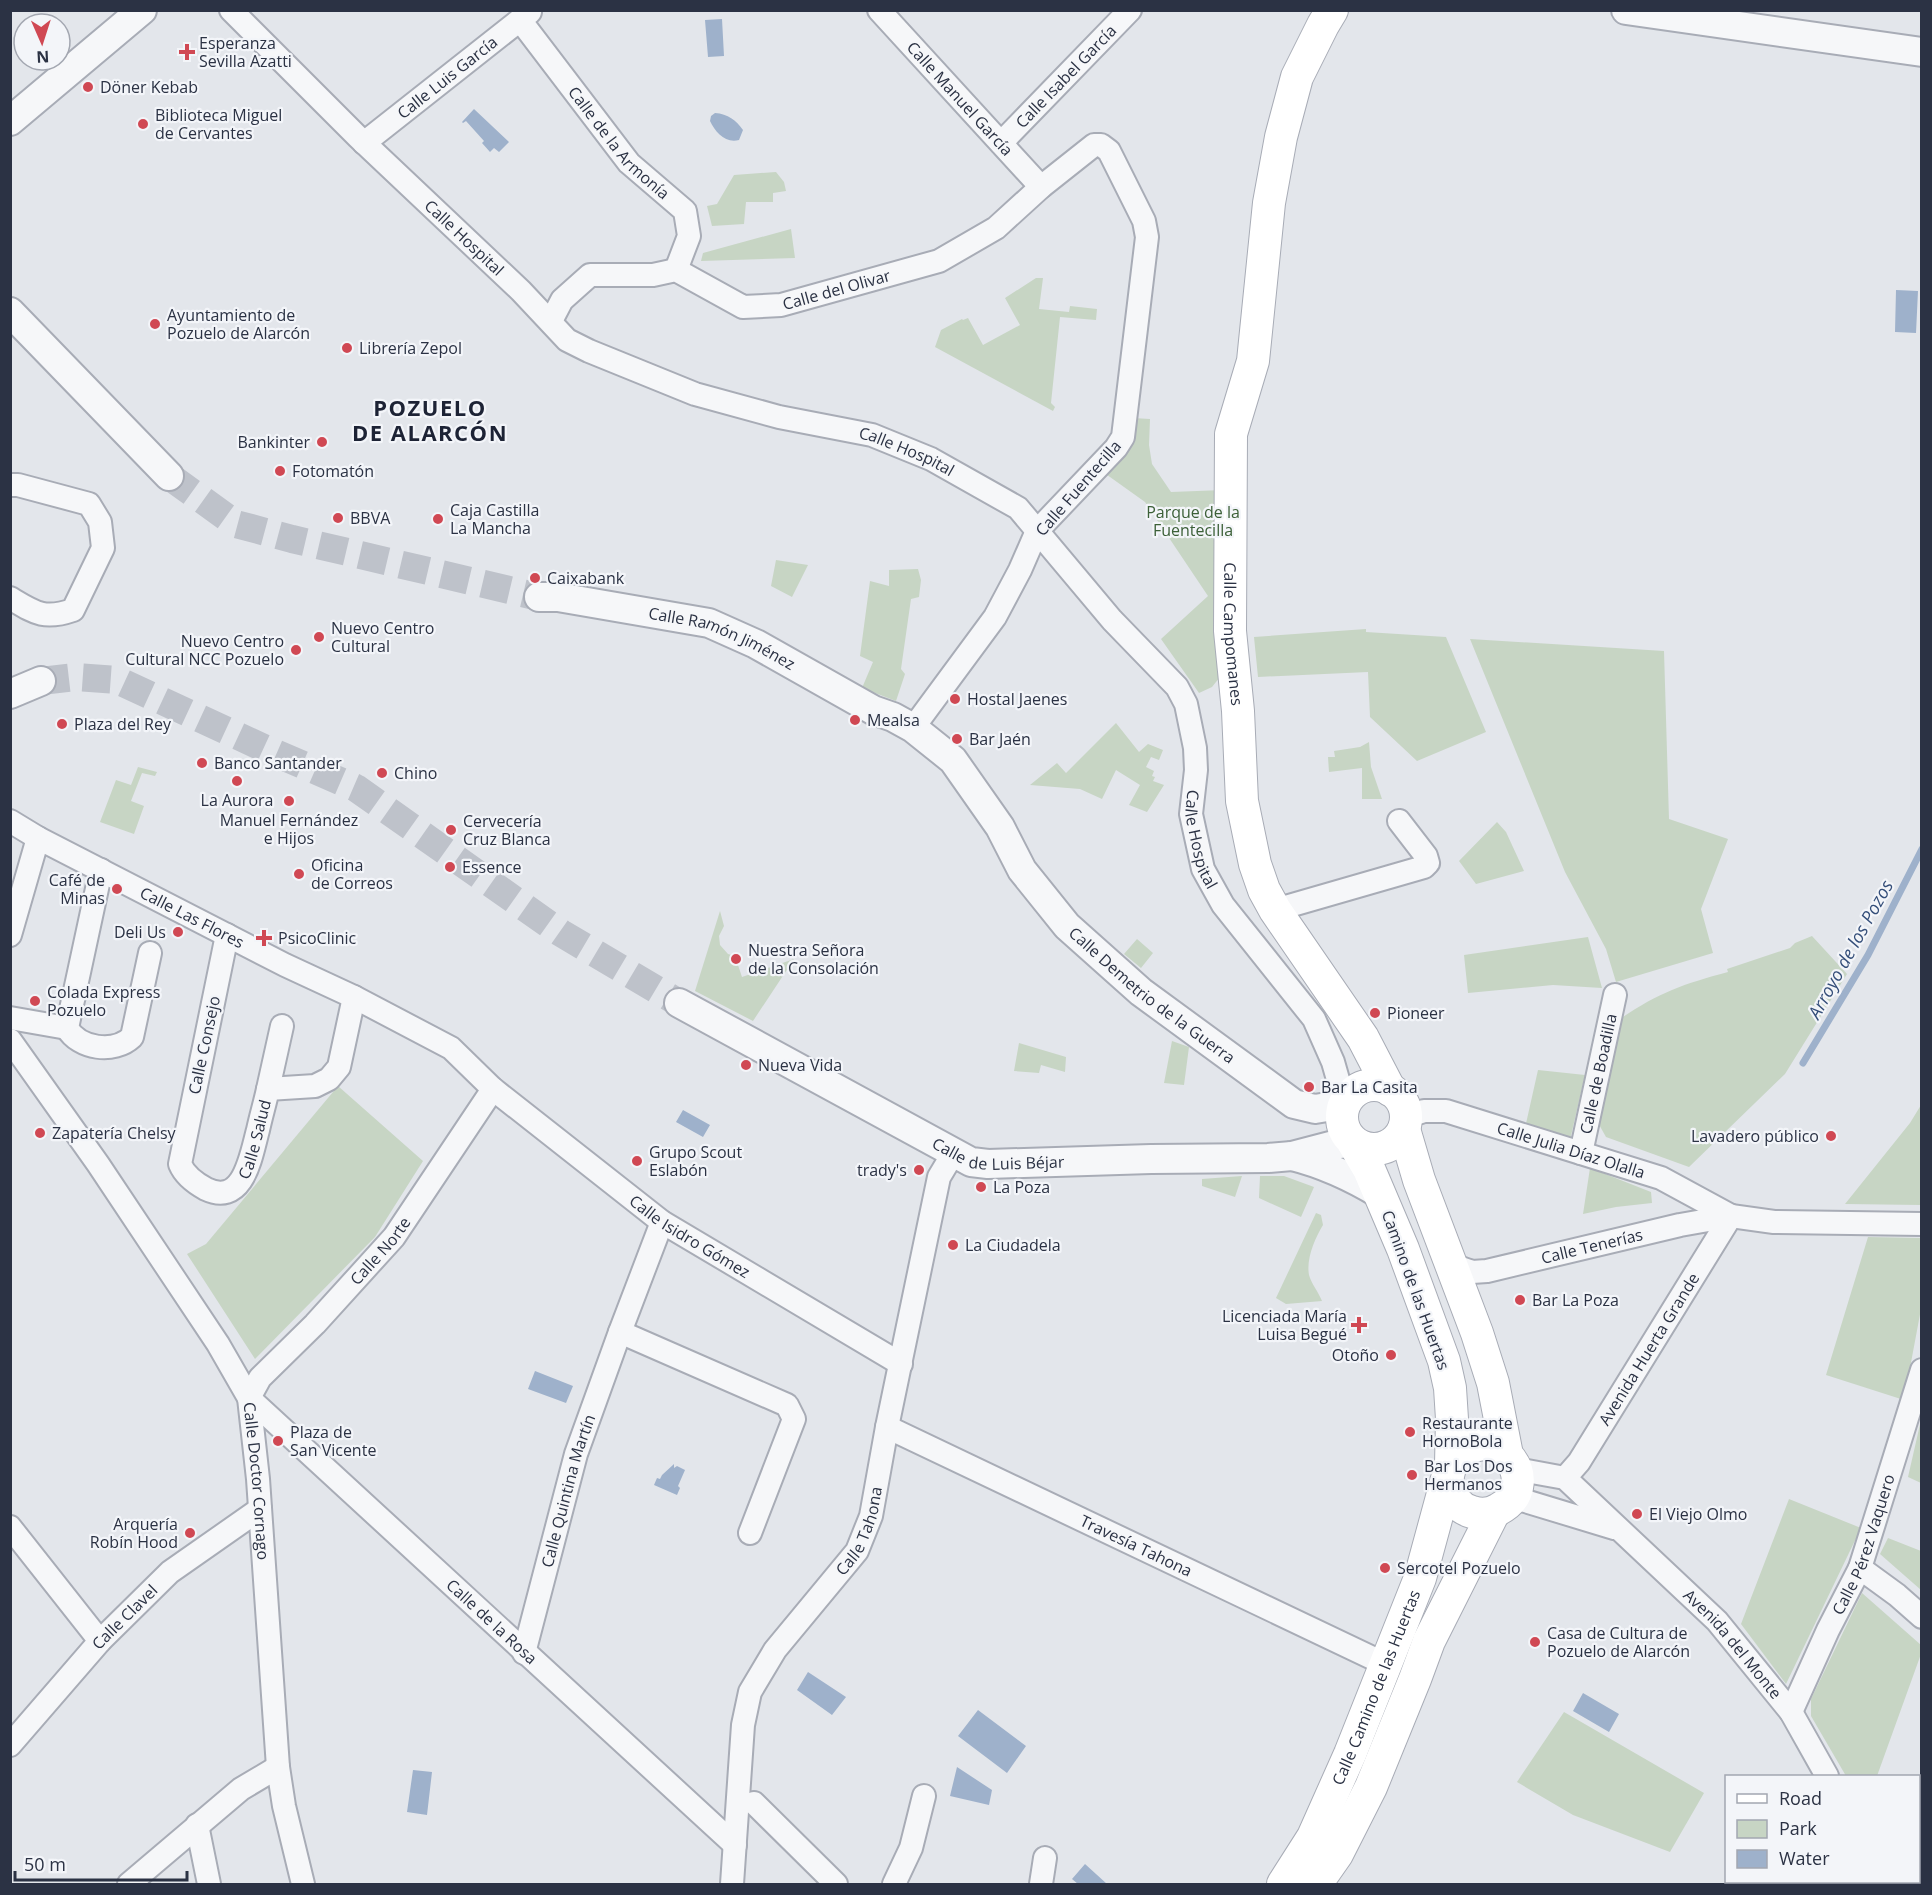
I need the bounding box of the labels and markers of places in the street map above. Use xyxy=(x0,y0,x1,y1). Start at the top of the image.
place label: Esperanza Sevilla Azatti xyxy=(199,32,292,72)
marker: Esperanza Sevilla Azatti xyxy=(180,45,194,59)
place label: Döner Kebab xyxy=(100,76,198,98)
marker: Döner Kebab xyxy=(81,80,95,94)
place label: Biblioteca Miguel de Cervantes xyxy=(155,104,282,144)
marker: Biblioteca Miguel de Cervantes xyxy=(136,117,150,131)
place label: Ayuntamiento de Pozuelo de Alarcón xyxy=(167,304,310,344)
marker: Ayuntamiento de Pozuelo de Alarcón xyxy=(148,317,162,331)
place label: Librería Zepol xyxy=(359,337,462,359)
marker: Librería Zepol xyxy=(340,341,354,355)
place label: Bankinter xyxy=(237,431,310,453)
marker: Bankinter xyxy=(315,435,329,449)
place label: Fotomatón xyxy=(292,460,374,482)
marker: Fotomatón xyxy=(273,464,287,478)
place label: Caja Castilla La Mancha xyxy=(450,499,539,539)
place label: BBVA xyxy=(350,507,391,529)
marker: BBVA xyxy=(331,511,345,525)
marker: Caja Castilla La Mancha xyxy=(431,512,445,526)
place label: Caixabank xyxy=(547,567,625,589)
marker: Caixabank xyxy=(528,571,542,585)
place label: Nuevo Centro Cultural xyxy=(331,617,434,657)
place label: Nuevo Centro Cultural NCC Pozuelo xyxy=(125,630,284,670)
marker: Nuevo Centro Cultural xyxy=(312,630,326,644)
marker: Nuevo Centro Cultural NCC Pozuelo xyxy=(289,643,303,657)
place label: Hostal Jaenes xyxy=(967,688,1067,710)
marker: Hostal Jaenes xyxy=(948,692,962,706)
place label: Mealsa xyxy=(867,709,920,731)
place label: Plaza del Rey xyxy=(74,713,172,735)
marker: Mealsa xyxy=(848,713,862,727)
marker: Plaza del Rey xyxy=(55,717,69,731)
place label: Bar Jaén xyxy=(969,728,1031,750)
marker: Bar Jaén xyxy=(950,732,964,746)
place label: Banco Santander xyxy=(214,752,342,774)
marker: Banco Santander xyxy=(195,756,209,770)
place label: Chino xyxy=(394,762,437,784)
marker: Chino xyxy=(375,766,389,780)
marker: La Aurora xyxy=(230,774,244,788)
place label: La Aurora xyxy=(201,789,273,811)
marker: Manuel Fernández e Hijos xyxy=(282,794,296,808)
place label: Manuel Fernández e Hijos xyxy=(220,809,358,849)
place label: Cervecería Cruz Blanca xyxy=(463,810,551,850)
marker: Cervecería Cruz Blanca xyxy=(444,823,458,837)
place label: Oficina de Correos xyxy=(311,854,393,894)
place label: Essence xyxy=(462,856,522,878)
marker: Essence xyxy=(443,860,457,874)
marker: Oficina de Correos xyxy=(292,867,306,881)
place label: Café de Minas xyxy=(49,869,105,909)
marker: Café de Minas xyxy=(110,882,124,896)
place label: Deli Us xyxy=(114,921,166,943)
marker: Deli Us xyxy=(171,925,185,939)
place label: PsicoClinic xyxy=(278,927,357,949)
marker: PsicoClinic xyxy=(255,929,273,947)
place label: Nuestra Señora de la Consolación xyxy=(748,939,879,979)
marker: Nuestra Señora de la Consolación xyxy=(729,952,743,966)
place label: Colada Express Pozuelo xyxy=(47,981,160,1021)
marker: Colada Express Pozuelo xyxy=(28,994,42,1008)
place label: Pioneer xyxy=(1387,1002,1445,1024)
marker: Pioneer xyxy=(1368,1006,1382,1020)
place label: Nueva Vida xyxy=(758,1054,842,1076)
marker: Nueva Vida xyxy=(739,1058,753,1072)
place label: Bar La Casita xyxy=(1321,1076,1418,1098)
marker: Bar La Casita xyxy=(1302,1080,1316,1094)
place label: Zapatería Chelsy xyxy=(52,1122,177,1144)
place label: Lavadero público xyxy=(1691,1125,1819,1147)
marker: Zapatería Chelsy xyxy=(33,1126,47,1140)
marker: Lavadero público xyxy=(1824,1129,1838,1143)
place label: Grupo Scout Eslabón xyxy=(649,1141,742,1181)
marker: Grupo Scout Eslabón xyxy=(630,1154,644,1168)
place label: trady's xyxy=(857,1159,907,1181)
marker: trady's xyxy=(912,1163,926,1177)
place label: La Poza xyxy=(993,1176,1050,1198)
marker: La Poza xyxy=(974,1180,988,1194)
place label: La Ciudadela xyxy=(965,1234,1061,1256)
marker: La Ciudadela xyxy=(946,1238,960,1252)
place label: Bar La Poza xyxy=(1532,1289,1619,1311)
marker: Bar La Poza xyxy=(1513,1293,1527,1307)
place label: Licenciada María Luisa Begué xyxy=(1222,1305,1347,1345)
marker: Licenciada María Luisa Begué xyxy=(1352,1318,1366,1332)
place label: Otoño xyxy=(1332,1344,1379,1366)
marker: Otoño xyxy=(1384,1348,1398,1362)
place label: Restaurante HornoBola xyxy=(1422,1412,1513,1452)
place label: Plaza de San Vicente xyxy=(290,1421,376,1461)
marker: Restaurante HornoBola xyxy=(1403,1425,1417,1439)
marker: Plaza de San Vicente xyxy=(271,1434,285,1448)
place label: Bar Los Dos Hermanos xyxy=(1424,1455,1513,1495)
marker: Bar Los Dos Hermanos xyxy=(1405,1468,1419,1482)
place label: El Viejo Olmo xyxy=(1649,1503,1747,1525)
marker: El Viejo Olmo xyxy=(1630,1507,1644,1521)
place label: Arquería Robín Hood xyxy=(90,1513,178,1553)
marker: Arquería Robín Hood xyxy=(183,1526,197,1540)
place label: Sercotel Pozuelo xyxy=(1397,1557,1521,1579)
marker: Sercotel Pozuelo xyxy=(1378,1561,1392,1575)
place label: Casa de Cultura de Pozuelo de Alarcón xyxy=(1547,1622,1690,1662)
marker: Casa de Cultura de Pozuelo de Alarcón xyxy=(1528,1635,1542,1649)

